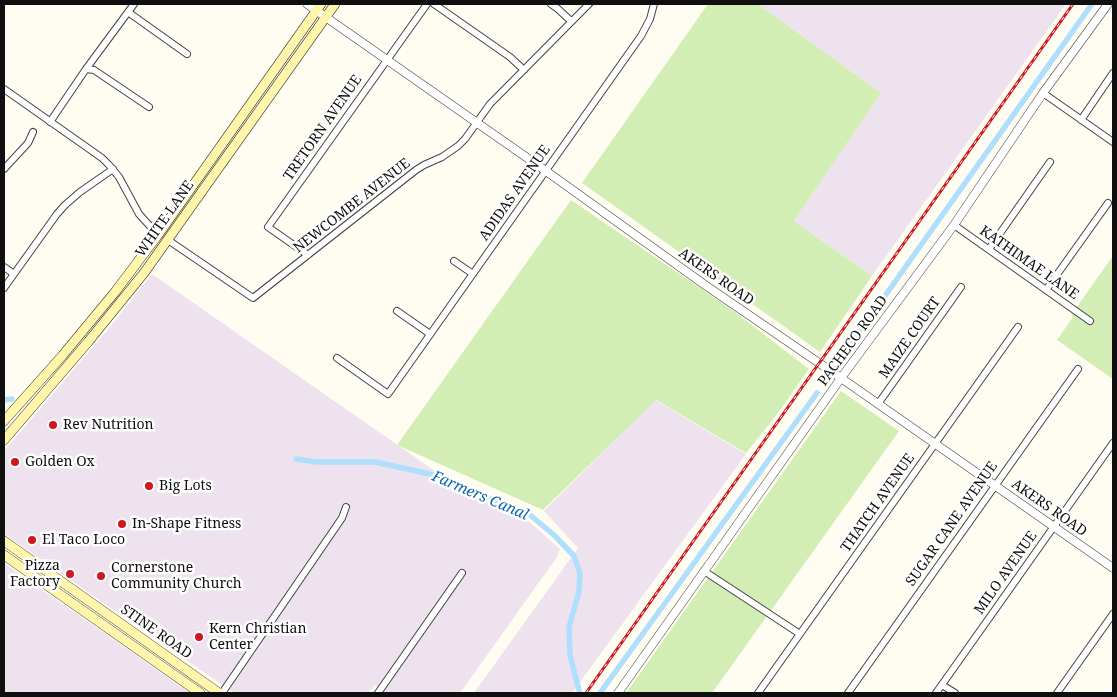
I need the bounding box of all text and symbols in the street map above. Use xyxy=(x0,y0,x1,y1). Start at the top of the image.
street label: TRETORN AVENUE xyxy=(280,72,366,184)
street label: ADIDAS AVENUE xyxy=(476,142,554,244)
street label: NEWCOMBE AVENUE xyxy=(290,155,414,257)
street label: WHITE LANE xyxy=(132,177,198,261)
street label: KATHIMAE LANE xyxy=(976,223,1082,303)
street label: AKERS ROAD xyxy=(675,245,757,309)
street label: PACHECO ROAD xyxy=(815,293,891,389)
street label: MAIZE COURT xyxy=(876,294,944,382)
place label: Rev Nutrition xyxy=(63,417,154,433)
marker: Rev Nutrition xyxy=(47,419,59,431)
street label: THATCH AVENUE xyxy=(838,450,918,556)
place label: Golden Ox xyxy=(25,454,95,470)
marker: Golden Ox xyxy=(9,456,21,468)
street label: SUGAR CANE AVENUE xyxy=(903,458,1001,590)
water label: Farmers Canal xyxy=(429,468,531,524)
street label: AKERS ROAD xyxy=(1008,476,1090,540)
place label: Big Lots xyxy=(159,478,212,494)
marker: Big Lots xyxy=(143,480,155,492)
place label: In-Shape Fitness xyxy=(132,516,241,532)
marker: In-Shape Fitness xyxy=(116,518,128,530)
street label: MILO AVENUE xyxy=(971,528,1041,618)
place label: El Taco Loco xyxy=(42,532,125,548)
marker: El Taco Loco xyxy=(26,534,38,546)
place label: Pizza Factory xyxy=(10,558,60,590)
place label: Cornerstone Community Church xyxy=(111,560,242,592)
marker: Pizza Factory xyxy=(64,568,76,580)
marker: Cornerstone Community Church xyxy=(95,570,107,582)
street label: STINE ROAD xyxy=(117,601,195,663)
place label: Kern Christian Center xyxy=(209,621,306,654)
marker: Kern Christian Center xyxy=(193,631,205,643)

